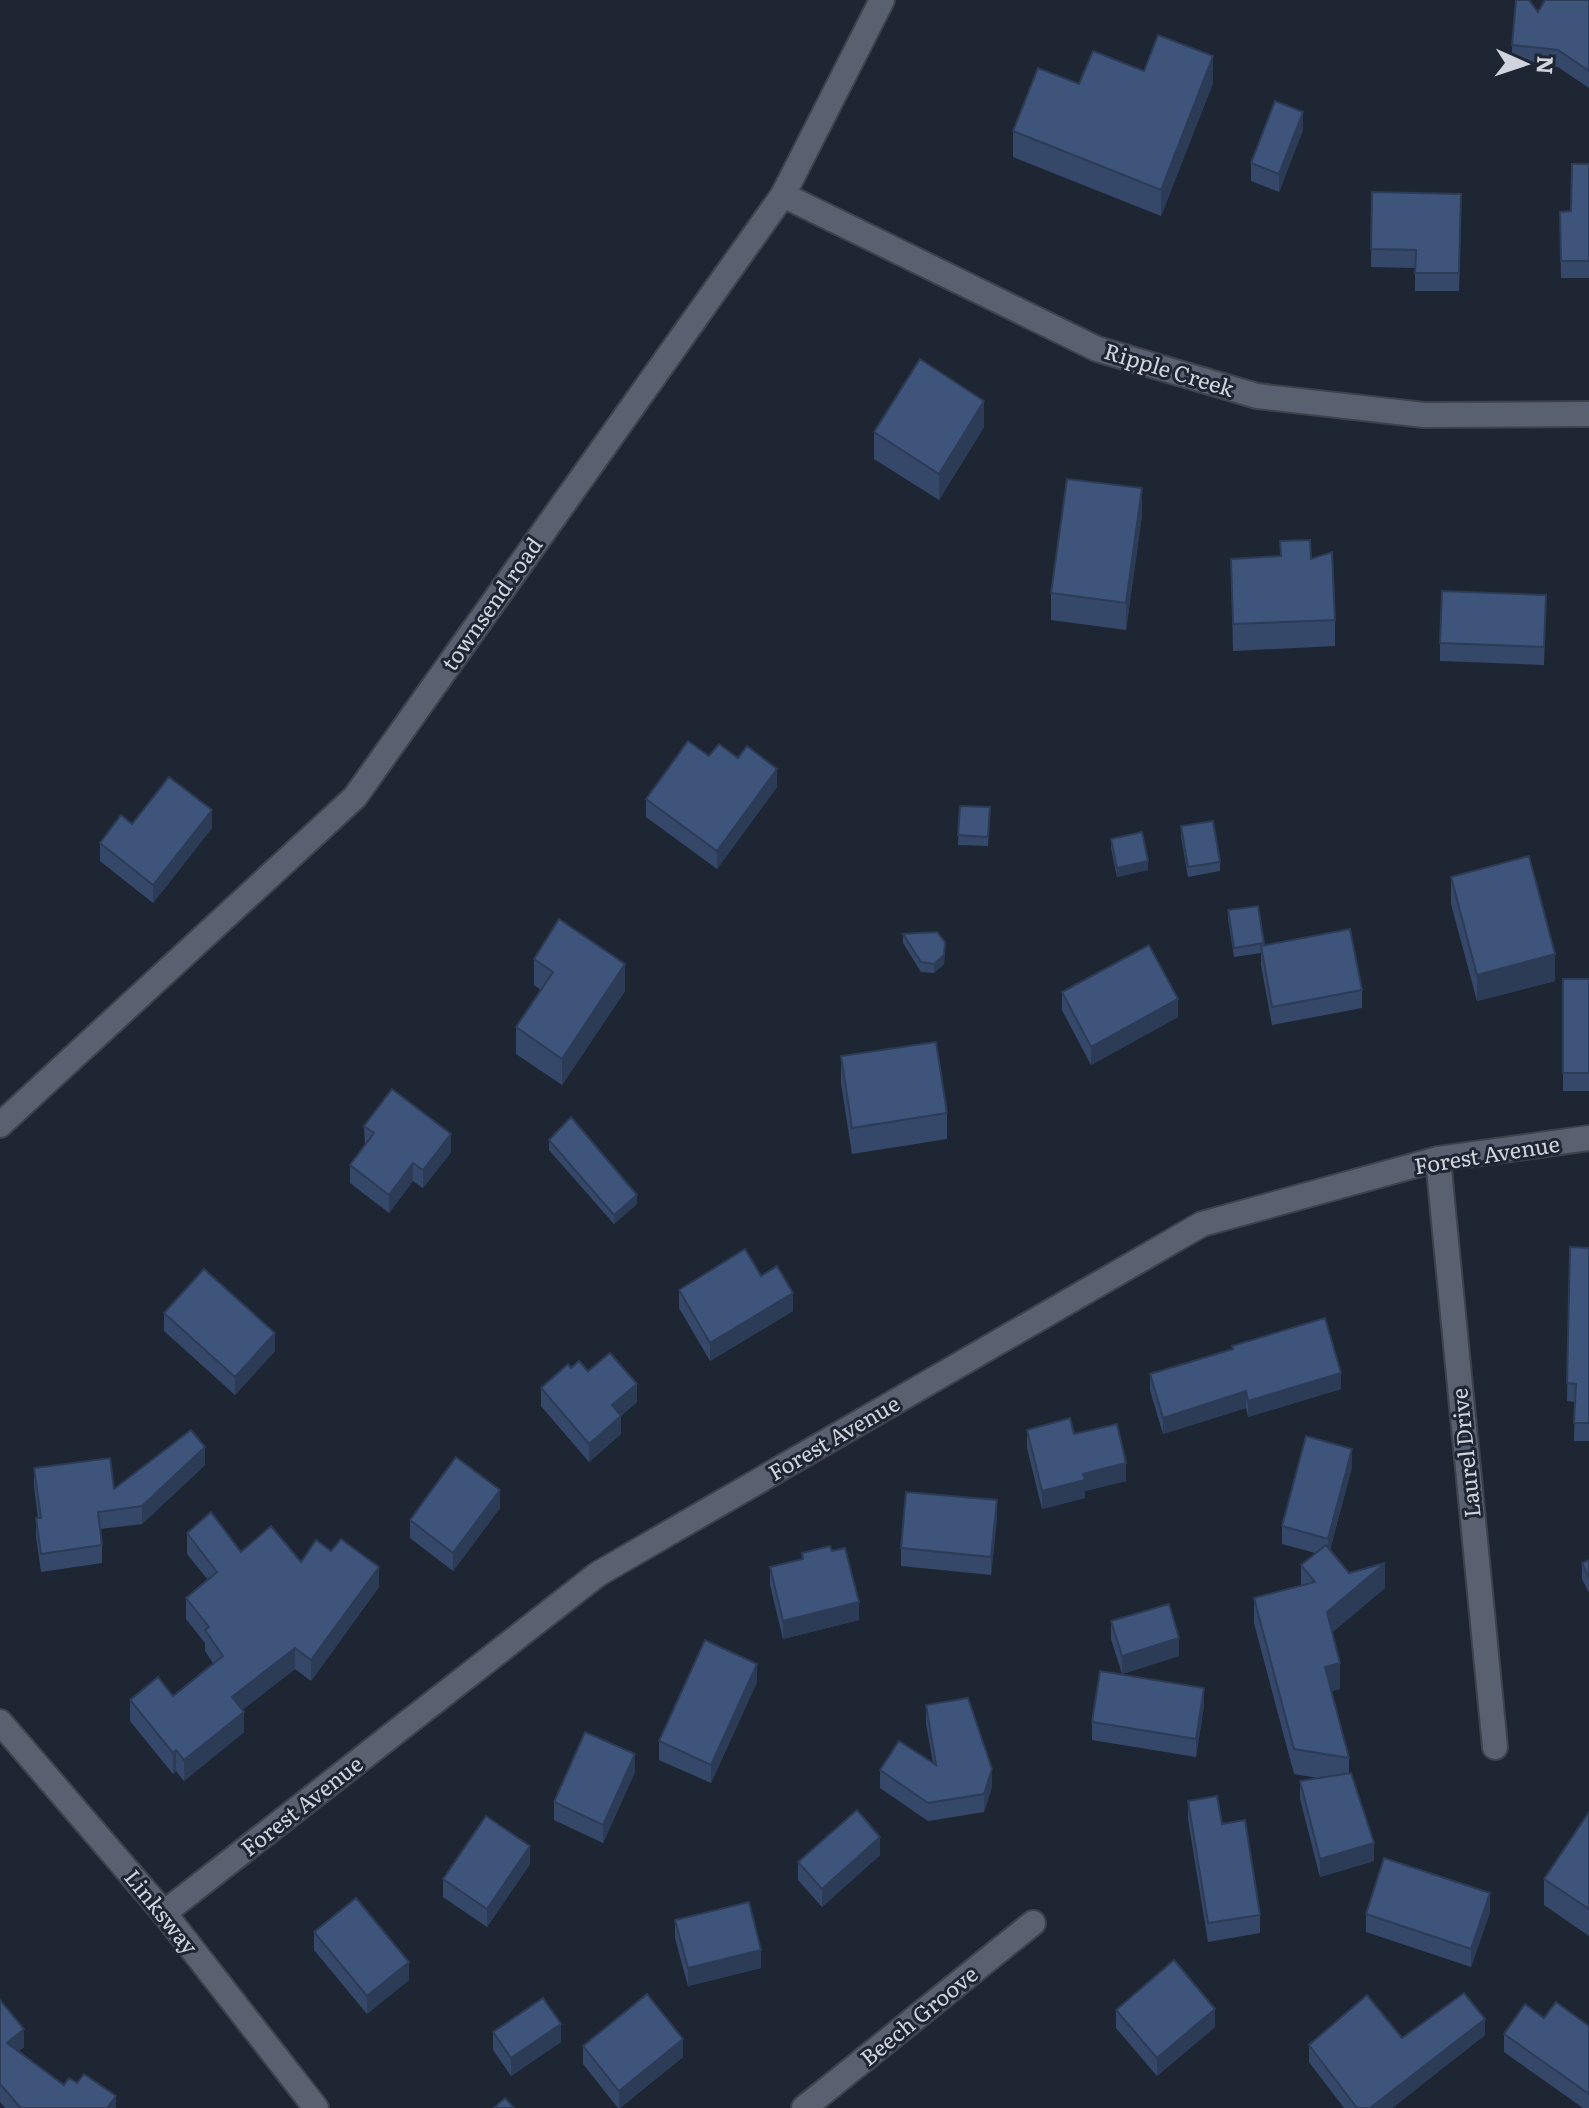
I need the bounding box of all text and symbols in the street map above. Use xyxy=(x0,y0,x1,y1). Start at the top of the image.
north arrow xyxy=(1485,24,1565,104)
text: N xyxy=(1530,55,1563,75)
street label: Ripple Creek xyxy=(1100,333,1239,404)
street label: townsend road xyxy=(432,530,549,677)
street label: Forest Avenue xyxy=(1412,1126,1562,1181)
street label: Forest Avenue xyxy=(761,1386,905,1488)
street label: Laurel Drive xyxy=(1441,1387,1488,1520)
street label: Forest Avenue xyxy=(233,1747,369,1863)
street label: Linksway xyxy=(117,1861,207,1961)
street label: Beech Groove xyxy=(852,1957,984,2073)

